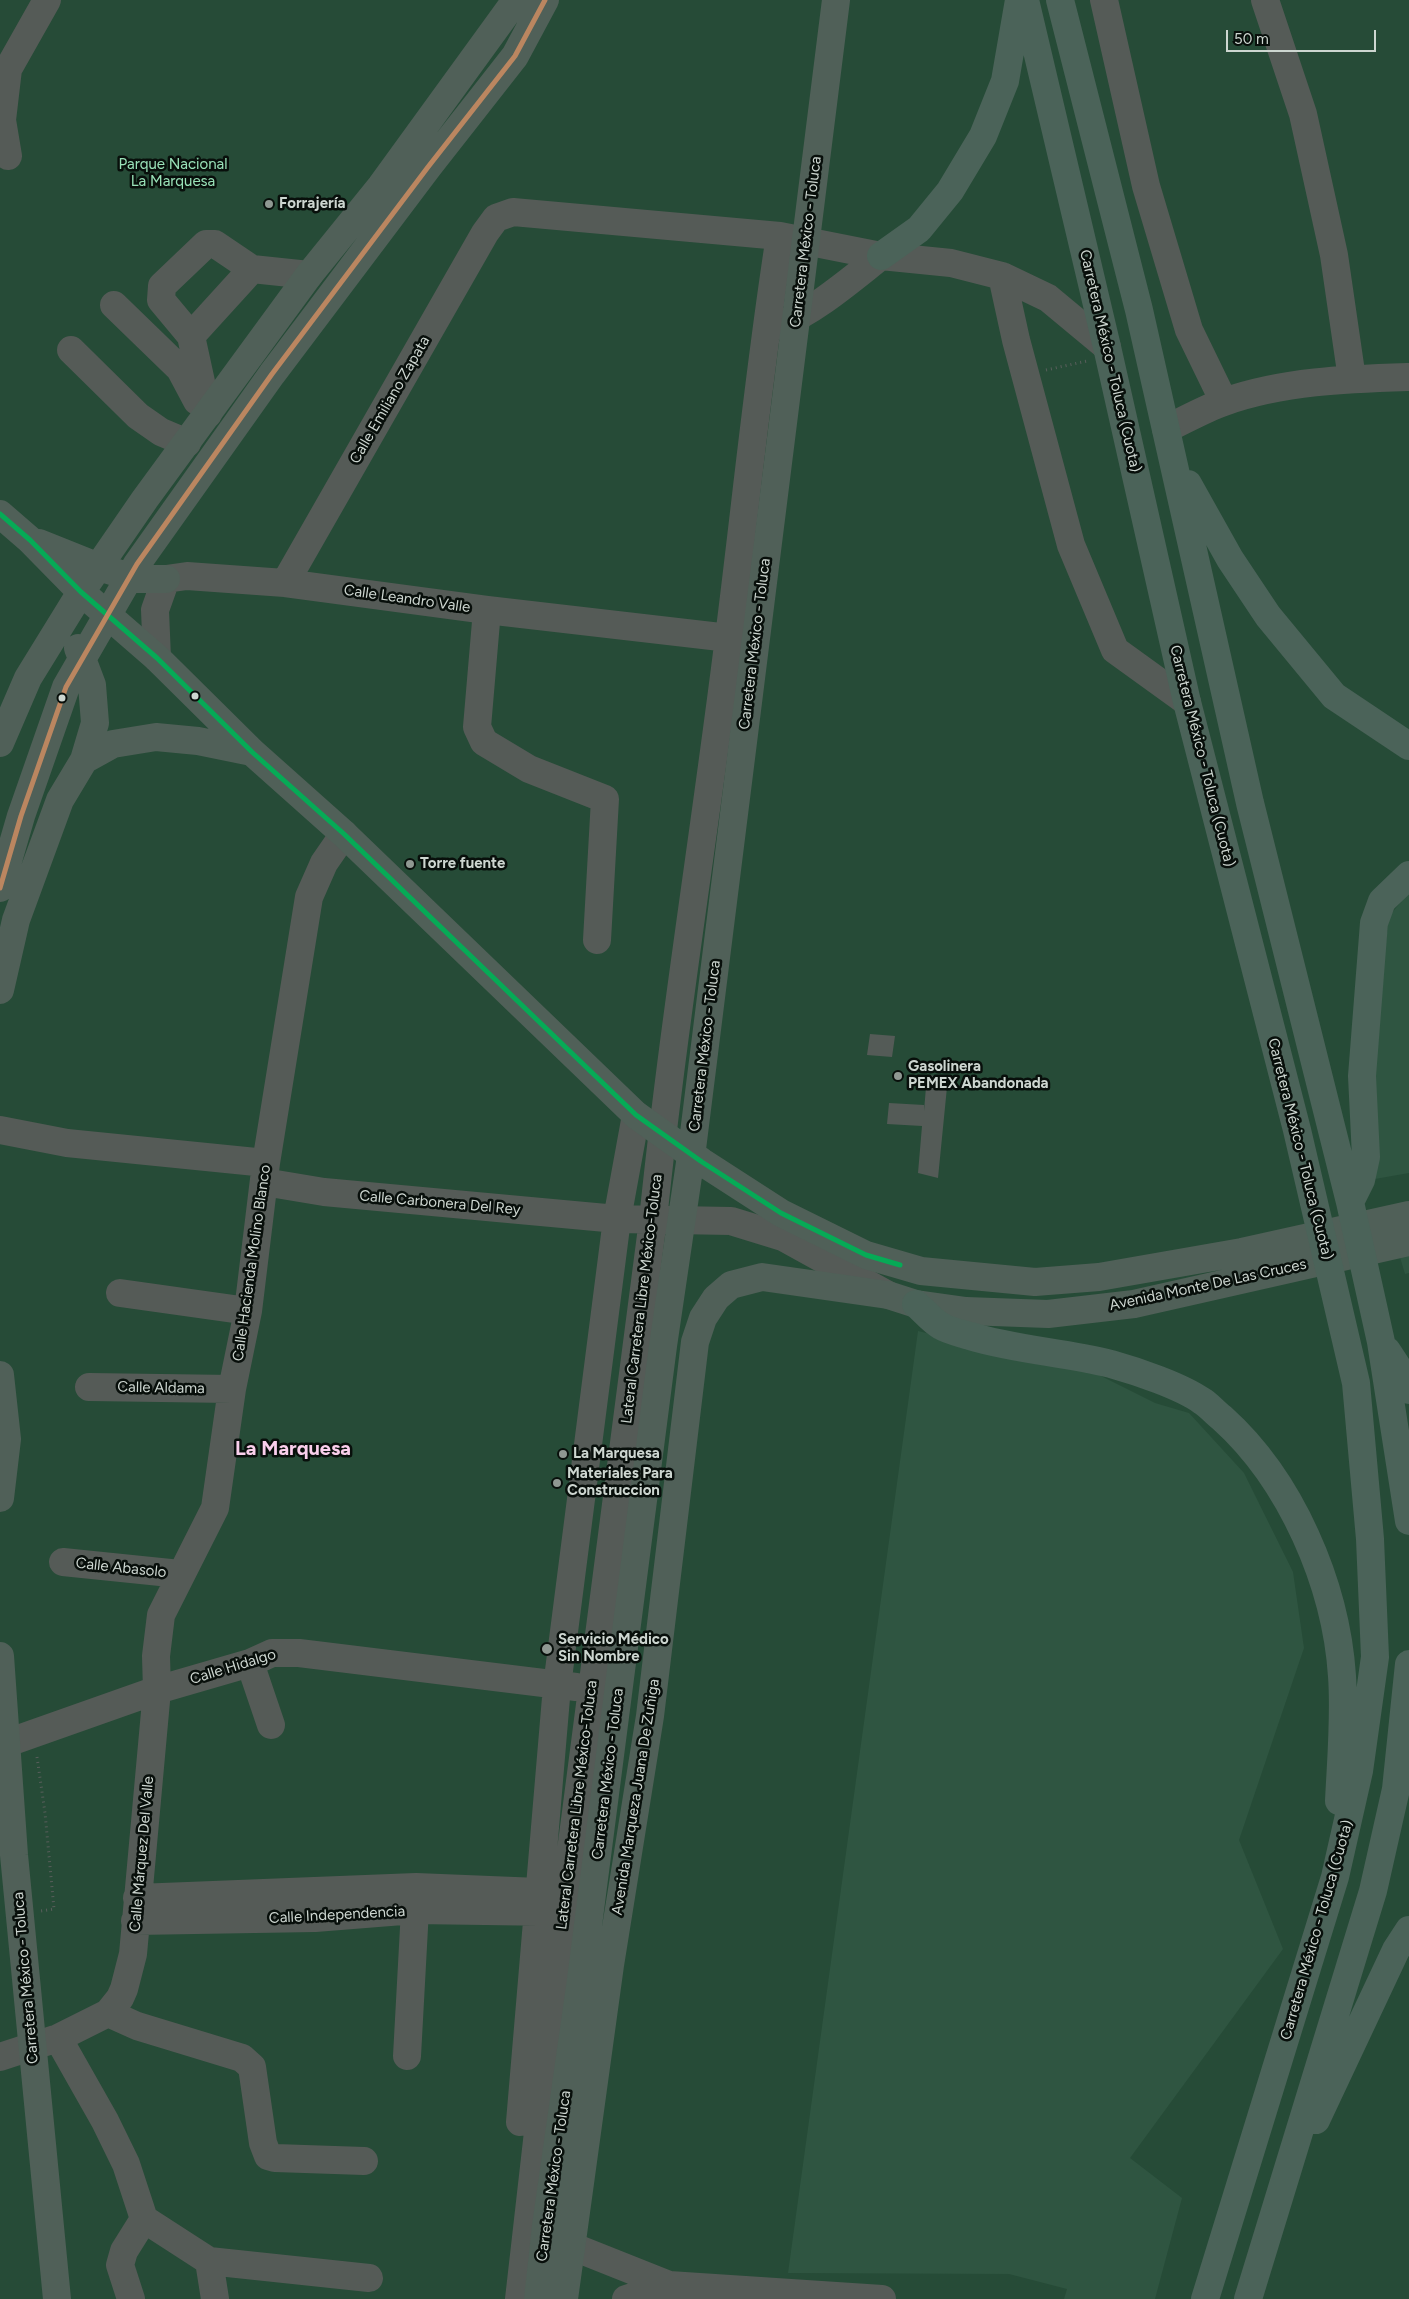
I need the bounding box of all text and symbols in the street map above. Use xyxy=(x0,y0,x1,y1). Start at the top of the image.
scale bar xyxy=(1229,20,1379,52)
text: 50 m xyxy=(1234,30,1269,48)
street label: Carretera México - Toluca xyxy=(787,155,825,329)
park label: Parque Nacional La Marquesa xyxy=(118,156,228,191)
place label: Forrajería xyxy=(279,195,346,213)
marker: Forrajería xyxy=(263,198,275,210)
street label: Carretera México - Toluca (Cuota) xyxy=(1076,248,1144,474)
street label: Calle Emiliano Zapata xyxy=(346,333,434,467)
street label: Carretera México - Toluca xyxy=(736,557,774,731)
street label: Calle Leandro Valle xyxy=(343,581,471,617)
street label: Carretera México - Toluca (Cuota) xyxy=(1166,643,1238,869)
unlabelled marker xyxy=(190,691,200,701)
unlabelled marker xyxy=(57,693,67,703)
place label: Torre fuente xyxy=(420,855,505,873)
marker: Torre fuente xyxy=(404,858,416,870)
street label: Carretera México - Toluca xyxy=(686,959,724,1133)
street label: Carretera México - Toluca (Cuota) xyxy=(1264,1036,1336,1262)
place label: Gasolinera PEMEX Abandonada xyxy=(908,1058,1049,1093)
marker: Gasolinera PEMEX Abandonada xyxy=(892,1070,904,1082)
street label: Calle Hacienda Molino Blanco xyxy=(229,1164,275,1362)
street label: Lateral Carretera Libre México-Toluca xyxy=(618,1173,666,1425)
street label: Calle Carbonera Del Rey xyxy=(359,1187,521,1219)
street label: Avenida Monte De Las Cruces xyxy=(1108,1255,1308,1315)
street label: Calle Aldama xyxy=(117,1378,205,1398)
district label: La Marquesa xyxy=(235,1437,351,1461)
place label: La Marquesa xyxy=(573,1445,660,1463)
marker: La Marquesa xyxy=(557,1448,569,1460)
place label: Materiales Para Construccion xyxy=(567,1465,673,1500)
marker: Materiales Para Construccion xyxy=(551,1477,563,1489)
street label: Calle Abasolo xyxy=(75,1554,167,1582)
place label: Servicio Médico Sin Nombre xyxy=(558,1631,669,1666)
marker: Servicio Médico Sin Nombre xyxy=(540,1642,554,1656)
street label: Calle Hidalgo xyxy=(188,1645,278,1689)
street label: Avenida Marqueza Juana De Zuñiga xyxy=(608,1678,664,1916)
street label: Lateral Carretera Libre México-Toluca xyxy=(553,1679,601,1931)
street label: Carretera México - Toluca xyxy=(589,1687,627,1861)
street label: Calle Márquez Del Valle xyxy=(126,1775,158,1933)
street label: Carretera México - Toluca (Cuota) xyxy=(1277,1818,1357,2042)
street label: Carretera México - Toluca xyxy=(10,1891,42,2065)
street label: Calle Independencia xyxy=(268,1902,406,1928)
street label: Carretera México - Toluca xyxy=(533,2089,575,2263)

